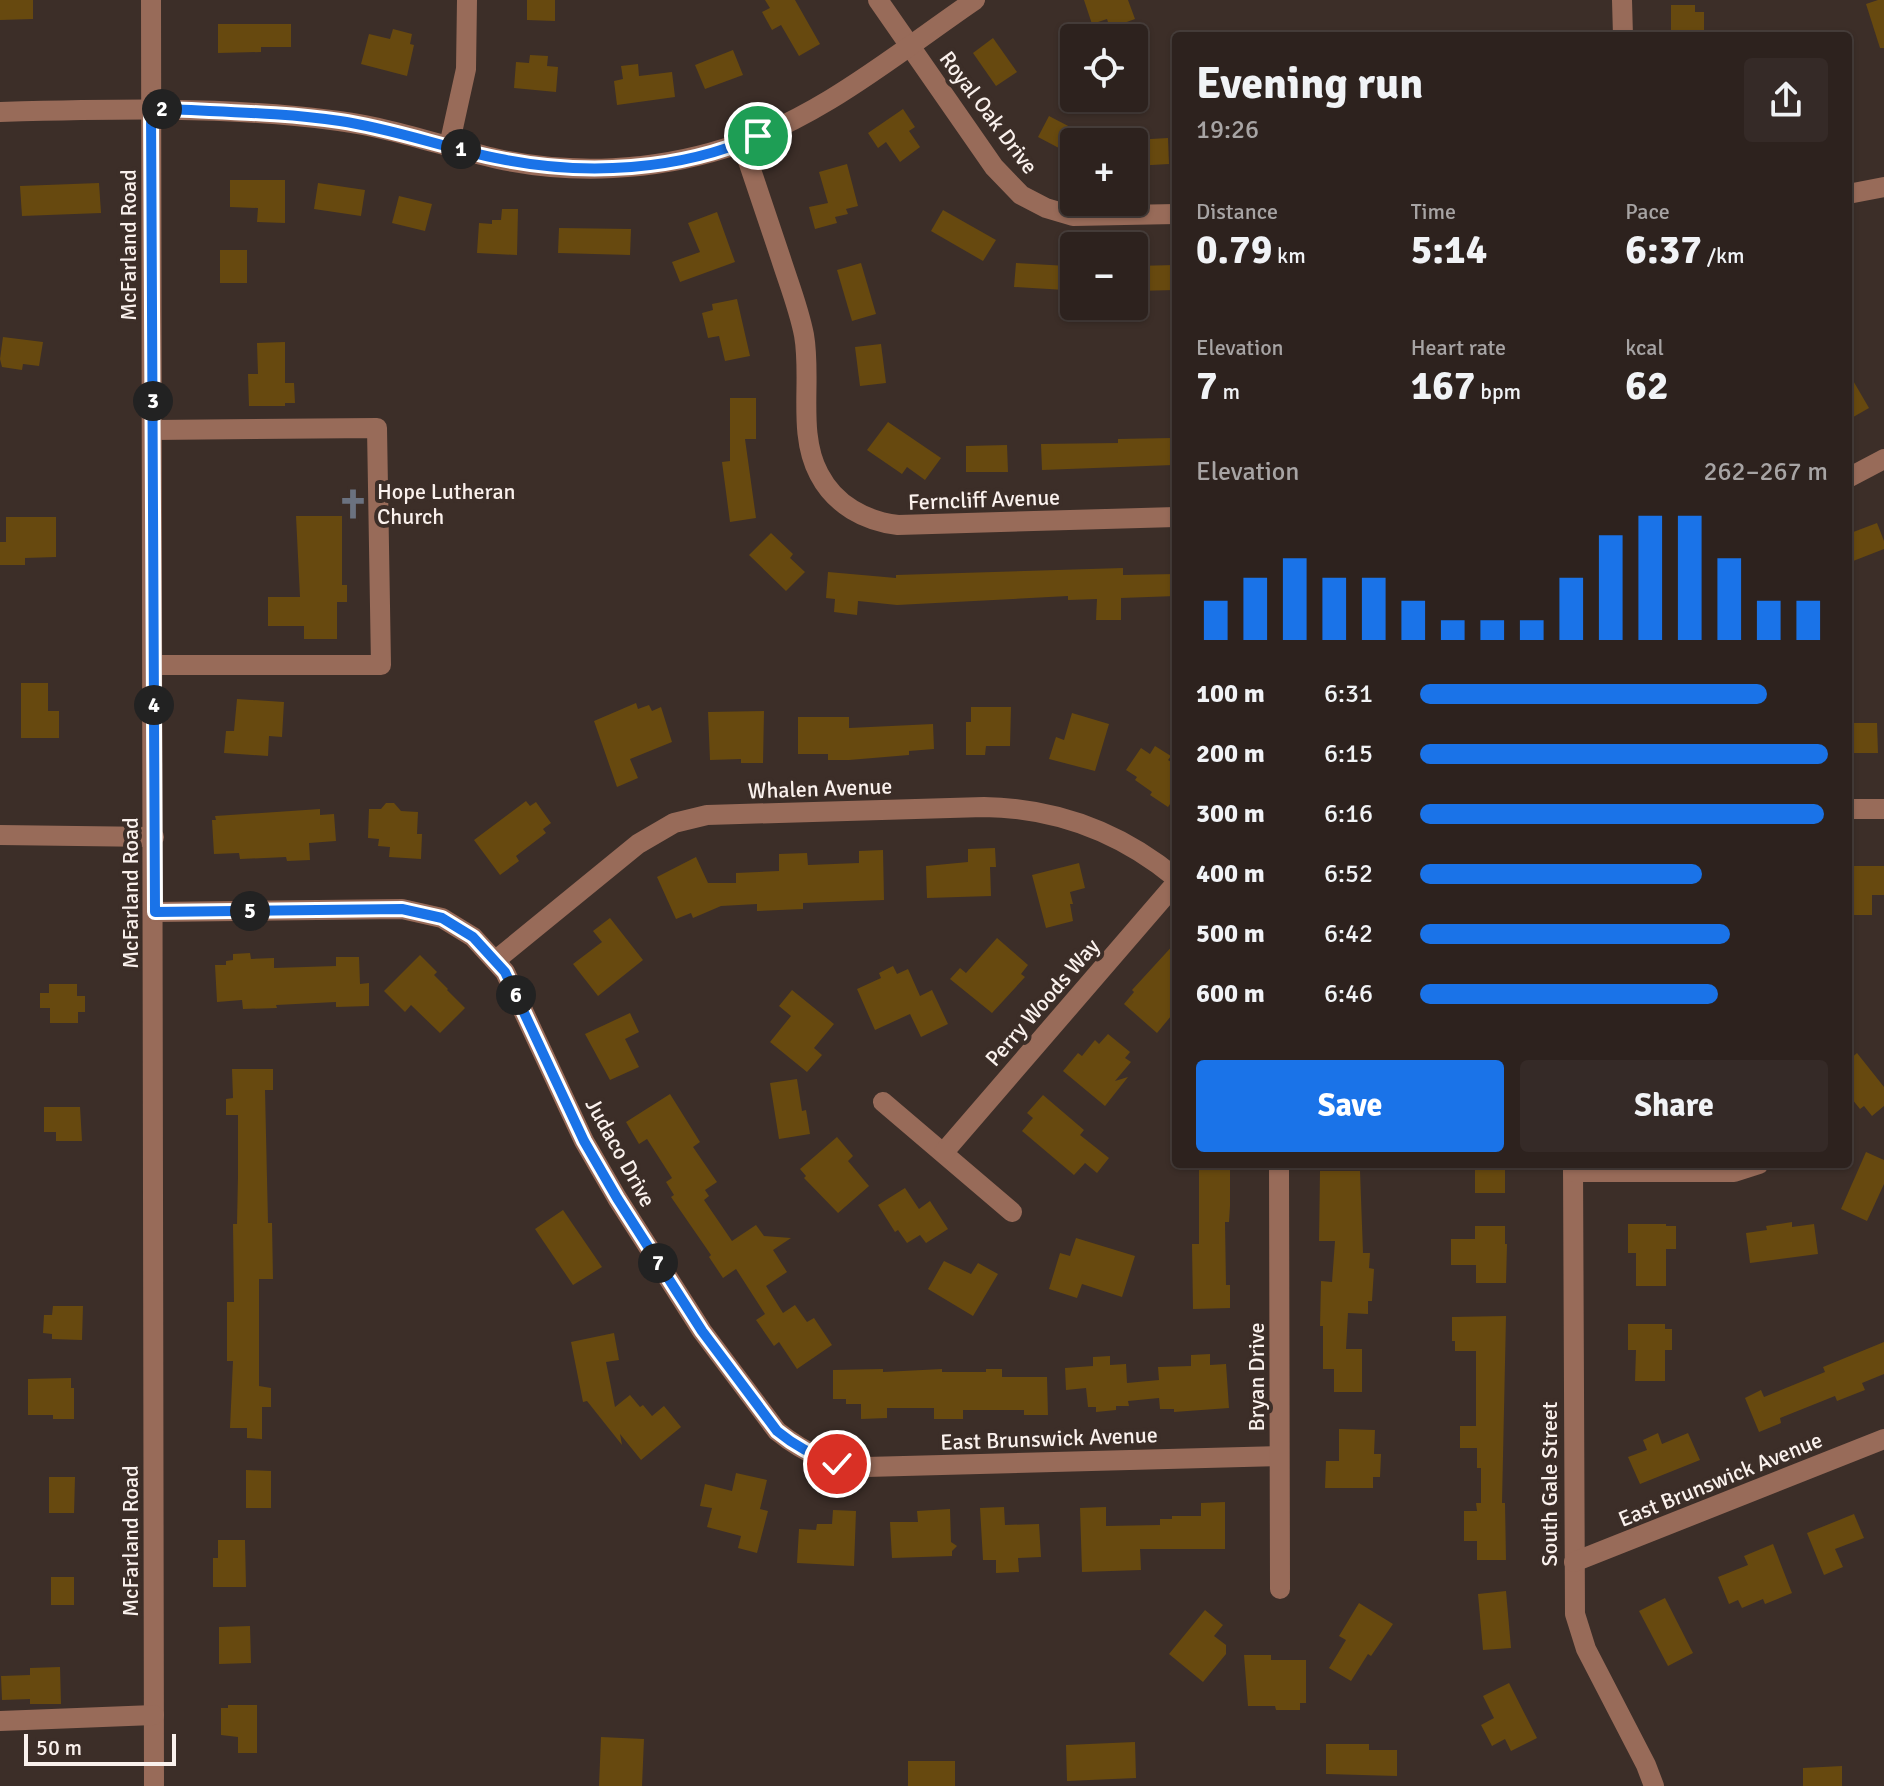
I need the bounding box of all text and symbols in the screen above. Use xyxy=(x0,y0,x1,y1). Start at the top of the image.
map controls xyxy=(1060,24,1148,320)
button: locate xyxy=(1060,24,1148,112)
street label: Royal Oak Drive xyxy=(934,46,1044,179)
text: Evening run xyxy=(1196,57,1423,111)
button: share xyxy=(1744,58,1828,142)
pin: 2 xyxy=(142,89,182,129)
text: 2 xyxy=(156,95,168,122)
pin xyxy=(724,102,792,170)
icon: arrive xyxy=(736,114,780,158)
text: 19:26 xyxy=(1196,114,1259,146)
button: + xyxy=(1060,128,1148,216)
pin: 1 xyxy=(441,129,481,169)
text: 1 xyxy=(455,135,467,162)
street label: McFarland Road xyxy=(115,169,142,321)
text: Distance xyxy=(1196,198,1278,225)
text: Time xyxy=(1411,198,1456,225)
text: Pace xyxy=(1625,198,1670,225)
text: 0.79 xyxy=(1196,225,1272,275)
text: 5:14 xyxy=(1411,225,1487,275)
text: 6:37 xyxy=(1625,225,1702,275)
button: − xyxy=(1060,232,1148,320)
text: km xyxy=(1272,242,1306,269)
text: /km xyxy=(1702,242,1745,269)
text: Elevation xyxy=(1196,334,1284,361)
text: Heart rate xyxy=(1411,334,1506,361)
text: kcal xyxy=(1625,334,1664,361)
text: 7 xyxy=(1196,361,1218,411)
text: 167 xyxy=(1411,361,1475,411)
text: 62 xyxy=(1625,361,1669,411)
text: m xyxy=(1218,378,1240,405)
text: bpm xyxy=(1475,378,1521,405)
pin: 3 xyxy=(133,381,173,421)
text: 3 xyxy=(147,387,159,414)
text: Elevation xyxy=(1196,456,1300,488)
text: 262–267 m xyxy=(1704,456,1828,488)
place label: Hope Lutheran Church xyxy=(377,478,516,530)
street label: Ferncliff Avenue xyxy=(907,483,1061,516)
church icon: Hope Lutheran Church xyxy=(336,487,370,521)
text: 100 m xyxy=(1196,678,1265,710)
text: 6:31 xyxy=(1324,678,1373,710)
pin: 4 xyxy=(134,685,174,725)
text: 4 xyxy=(148,691,160,718)
text: 200 m xyxy=(1196,738,1265,770)
text: 6:15 xyxy=(1324,738,1373,770)
street label: Whalen Avenue xyxy=(747,772,893,805)
text: 300 m xyxy=(1196,798,1265,830)
text: 6:16 xyxy=(1324,798,1373,830)
street label: McFarland Road xyxy=(117,817,144,969)
text: 400 m xyxy=(1196,858,1265,890)
text: 6:52 xyxy=(1324,858,1373,890)
pin: 5 xyxy=(230,891,270,931)
text: 5 xyxy=(244,897,256,924)
text: 500 m xyxy=(1196,918,1265,950)
text: 6:42 xyxy=(1324,918,1373,950)
street label: Perry Woods Way xyxy=(979,932,1106,1072)
pin: 6 xyxy=(496,975,536,1015)
text: 600 m xyxy=(1196,978,1265,1010)
text: 6:46 xyxy=(1324,978,1373,1010)
text: 6 xyxy=(510,981,522,1008)
button: Save xyxy=(1196,1060,1504,1152)
button: Share xyxy=(1520,1060,1828,1152)
street label: Judaco Drive xyxy=(580,1093,662,1211)
pin: 7 xyxy=(638,1243,678,1283)
text: 7 xyxy=(652,1249,664,1276)
street label: Bryan Drive xyxy=(1243,1323,1270,1431)
street label: South Gale Street xyxy=(1536,1401,1563,1566)
street label: East Brunswick Avenue xyxy=(940,1421,1158,1456)
street label: East Brunswick Avenue xyxy=(1614,1426,1826,1533)
pin xyxy=(803,1430,871,1498)
icon: check xyxy=(815,1442,859,1486)
street label: McFarland Road xyxy=(117,1465,144,1617)
scale bar xyxy=(24,1730,176,1766)
text: 50 m xyxy=(36,1734,82,1761)

